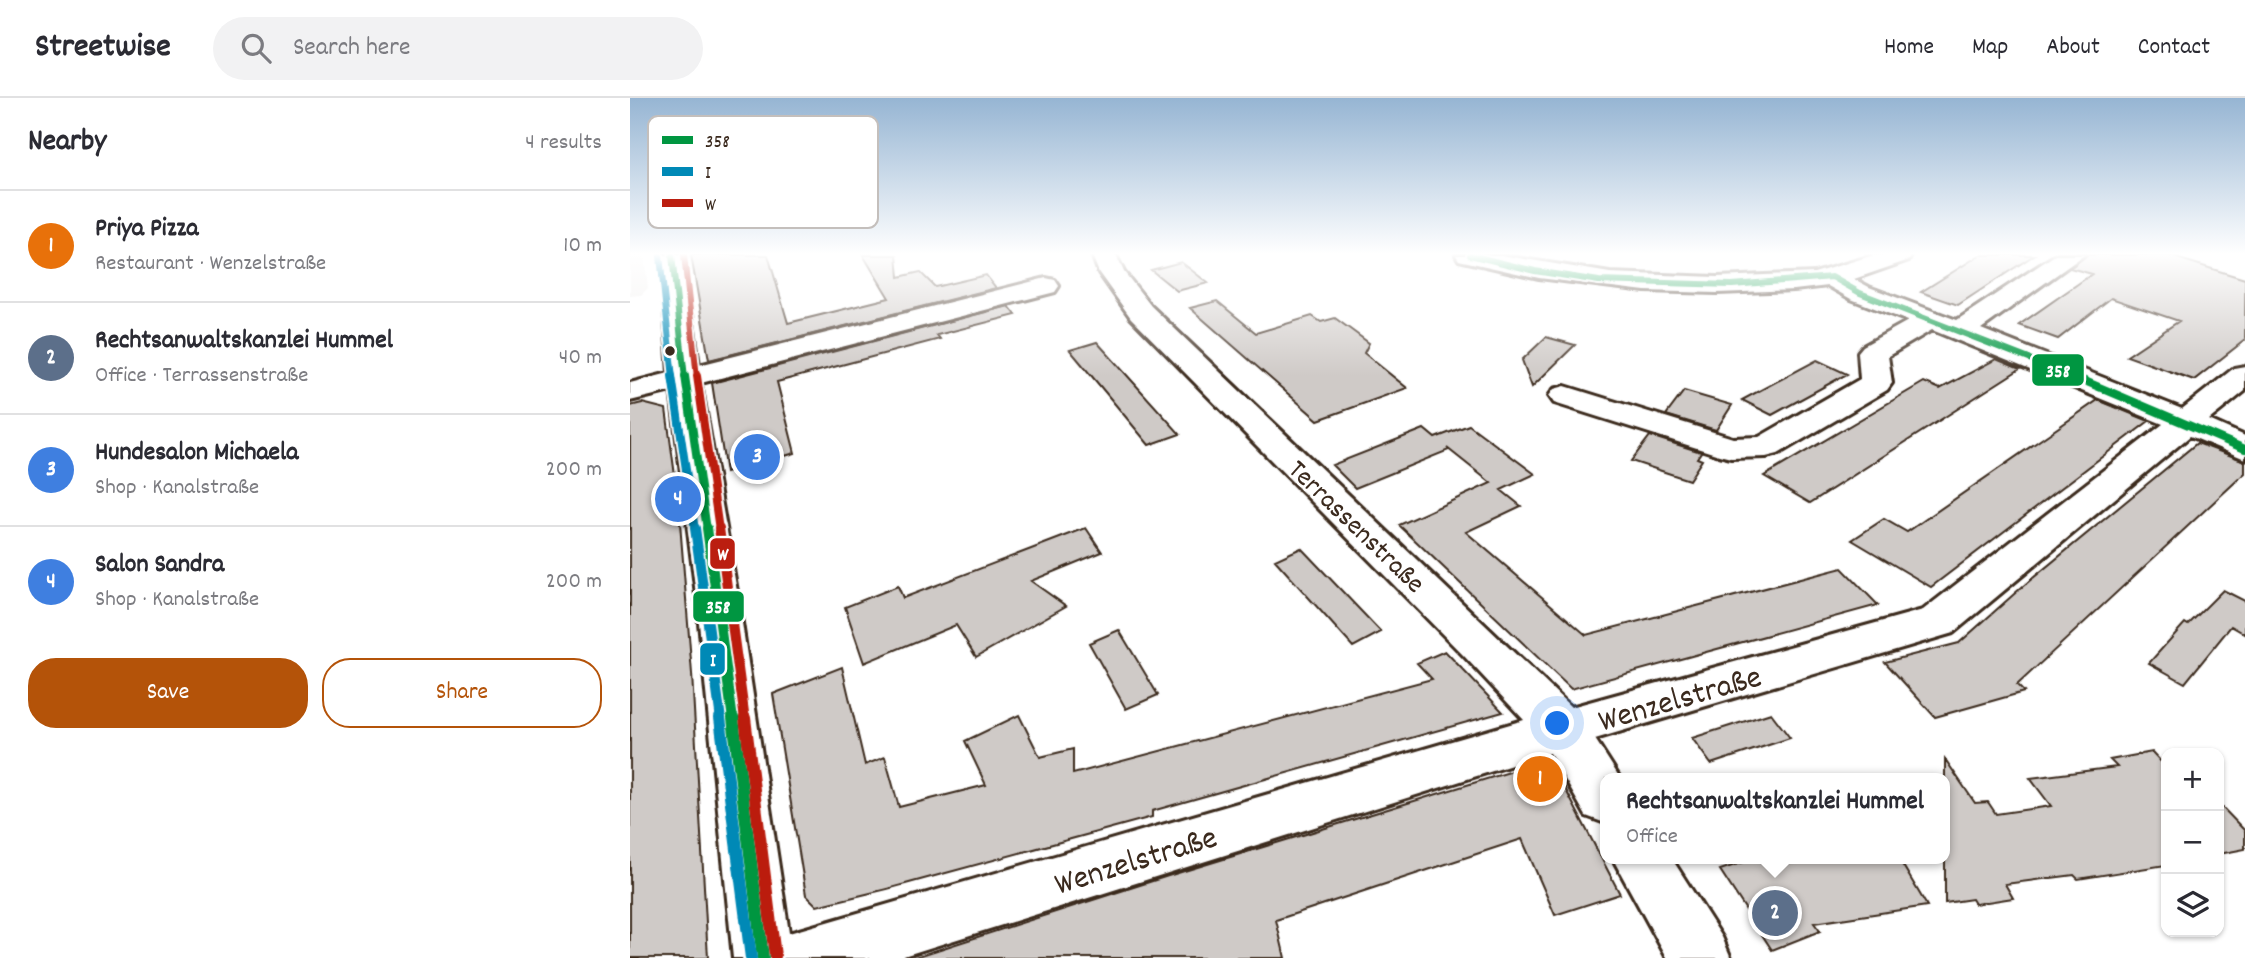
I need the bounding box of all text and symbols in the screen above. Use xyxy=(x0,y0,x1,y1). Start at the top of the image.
search box xyxy=(213,17,703,80)
text: Streetwise xyxy=(35,25,171,72)
icon: search xyxy=(237,29,275,67)
text: Search here xyxy=(293,30,410,67)
text: Home xyxy=(1884,31,1934,65)
text: Map xyxy=(1972,31,2008,65)
text: About xyxy=(2046,31,2100,65)
text: Contact xyxy=(2138,31,2210,65)
legend xyxy=(648,116,878,228)
text: Nearby xyxy=(28,122,106,165)
text: 4 results xyxy=(525,127,602,160)
text: 358 xyxy=(705,130,730,157)
text: I xyxy=(705,161,711,188)
text: W xyxy=(705,193,716,220)
text: Priya Pizza xyxy=(95,211,198,248)
text: 1 xyxy=(48,230,54,263)
text: 10 m xyxy=(563,230,602,263)
text: Restaurant · Wenzelstraße xyxy=(95,248,326,281)
text: Rechtsanwaltskanzlei Hummel xyxy=(95,323,393,360)
text: 2 xyxy=(46,342,56,375)
text: 40 m xyxy=(559,342,602,375)
unlabelled marker xyxy=(663,344,677,358)
line badge: 358 xyxy=(2031,353,2085,387)
text: Office · Terrassenstraße xyxy=(95,360,308,393)
text: 358 xyxy=(2046,360,2071,387)
pin: 3 xyxy=(734,431,780,483)
text: Hundesalon Michaela xyxy=(95,435,298,472)
street label: Terrassenstraße xyxy=(1277,453,1432,605)
text: 3 xyxy=(46,454,56,487)
text: 200 m xyxy=(546,454,602,487)
text: Shop · Kanalstraße xyxy=(95,472,259,505)
pin: 4 xyxy=(655,473,701,525)
line badge: W xyxy=(709,537,736,570)
text: W xyxy=(718,543,730,570)
text: Salon Sandra xyxy=(95,547,224,584)
text: 4 xyxy=(46,566,56,599)
text: 200 m xyxy=(546,566,602,599)
text: Shop · Kanalstraße xyxy=(95,584,259,617)
line badge: 358 xyxy=(692,590,745,623)
text: 358 xyxy=(706,596,731,623)
line badge: I xyxy=(699,642,726,676)
text: I xyxy=(710,649,716,676)
street label: Wenzelstraße xyxy=(1593,656,1768,747)
button: Save xyxy=(28,658,308,728)
button: Share xyxy=(322,658,602,728)
your location xyxy=(1540,706,1574,740)
map controls xyxy=(2161,748,2224,937)
button: + xyxy=(2161,748,2224,811)
pin: 1 xyxy=(1517,753,1563,805)
popup xyxy=(1600,773,1950,864)
text: Rechtsanwaltskanzlei Hummel xyxy=(1626,784,1924,821)
button: − xyxy=(2161,811,2224,874)
street label: Wenzelstraße xyxy=(1050,816,1224,910)
text: Office xyxy=(1626,821,1678,854)
button: layers xyxy=(2161,874,2224,937)
pin: 2 xyxy=(1752,887,1798,939)

